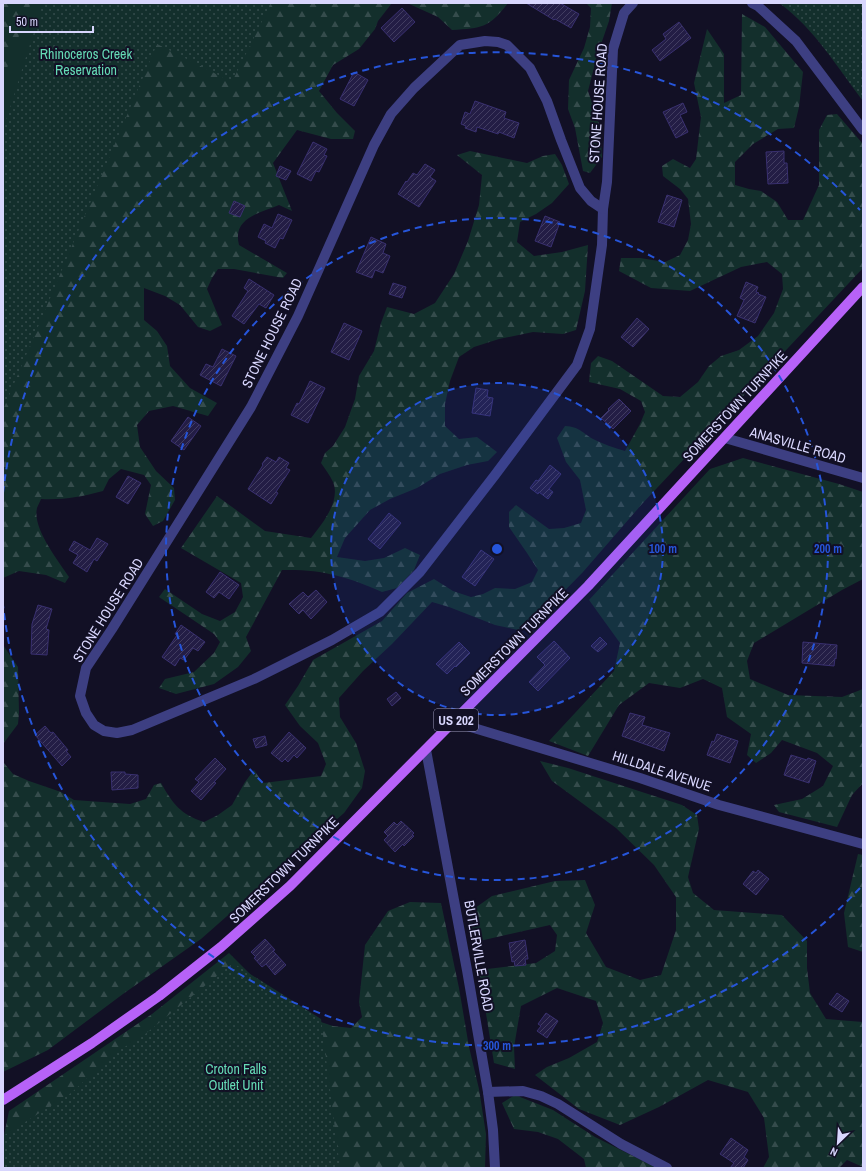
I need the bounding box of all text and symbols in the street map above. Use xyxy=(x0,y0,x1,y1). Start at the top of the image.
scale bar xyxy=(10,8,93,34)
text: 50 m xyxy=(16,14,38,30)
street label: STONE HOUSE ROAD xyxy=(585,43,611,163)
park label: Rhinoceros Creek Reservation xyxy=(40,45,133,79)
street label: STONE HOUSE ROAD xyxy=(238,275,306,391)
street label: SOMERSTOWN TURNPIKE xyxy=(679,347,791,465)
street label: ANASVILLE ROAD xyxy=(747,422,848,467)
text: 100 m xyxy=(649,541,677,557)
text: 200 m xyxy=(814,541,842,557)
centre of rings xyxy=(490,542,504,556)
street label: STONE HOUSE ROAD xyxy=(69,554,147,666)
street label: SOMERSTOWN TURNPIKE xyxy=(456,584,572,700)
road number: US 202 xyxy=(434,709,478,731)
street label: HILLDALE AVENUE xyxy=(610,746,714,796)
street label: SOMERSTOWN TURNPIKE xyxy=(225,813,343,927)
street label: BUTLERVILLE ROAD xyxy=(460,899,498,1013)
text: 300 m xyxy=(483,1038,511,1054)
park label: Croton Falls Outlet Unit xyxy=(205,1060,267,1094)
north arrow xyxy=(818,1123,858,1163)
text: N xyxy=(828,1144,840,1160)

